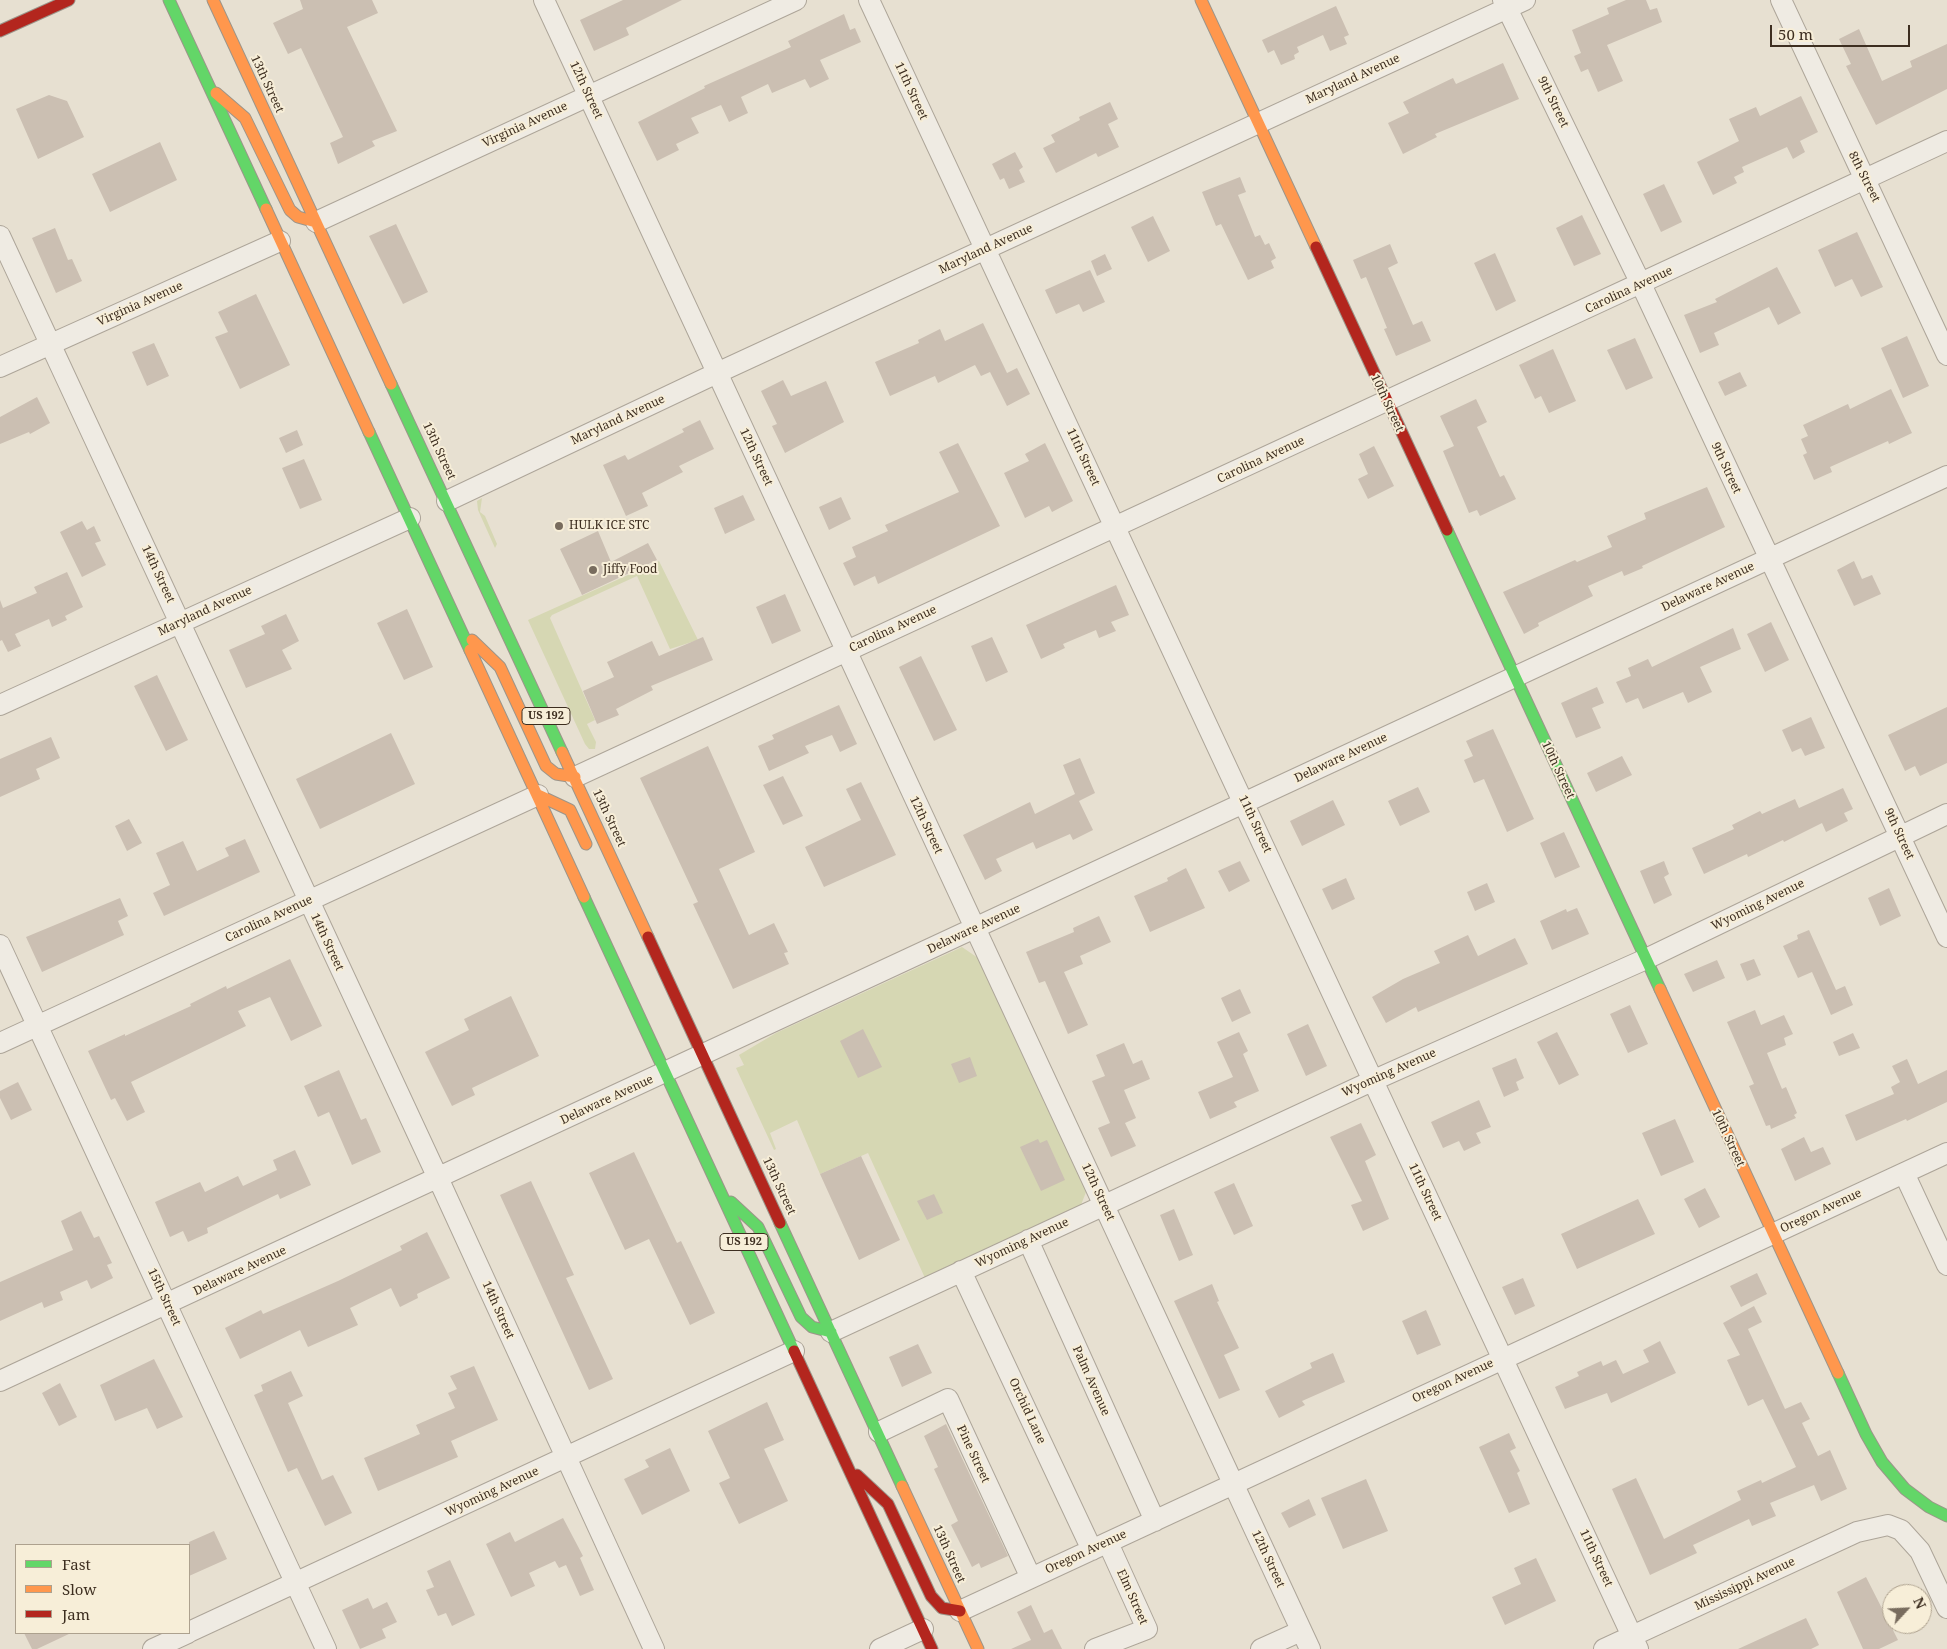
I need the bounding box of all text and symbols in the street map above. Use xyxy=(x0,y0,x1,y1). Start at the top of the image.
scale bar xyxy=(1772,15,1912,47)
text: 50 m xyxy=(1778,24,1813,44)
street label: Maryland Avenue xyxy=(1304,51,1402,107)
street label: 13th Street xyxy=(247,53,287,115)
street label: 12th Street xyxy=(566,59,606,121)
street label: 11th Street xyxy=(891,60,931,122)
street label: 9th Street xyxy=(1534,74,1572,130)
street label: Virginia Avenue xyxy=(480,99,570,151)
street label: 8th Street xyxy=(1845,149,1883,205)
street label: Maryland Avenue xyxy=(937,221,1035,277)
street label: Carolina Avenue xyxy=(1583,263,1675,317)
street label: Virginia Avenue xyxy=(95,279,185,329)
street label: 10th Street xyxy=(1367,372,1407,434)
street label: Maryland Avenue xyxy=(569,392,667,448)
street label: 13th Street xyxy=(419,420,459,482)
street label: 12th Street xyxy=(736,426,776,488)
street label: 11th Street xyxy=(1063,426,1103,488)
street label: Carolina Avenue xyxy=(1215,433,1307,487)
street label: 9th Street xyxy=(1708,440,1744,496)
place label: HULK ICE STC xyxy=(569,519,649,533)
marker: HULK ICE STC xyxy=(553,520,565,532)
street label: 14th Street xyxy=(138,543,178,605)
street label: Delaware Avenue xyxy=(1659,559,1757,615)
place label: Jiffy Food xyxy=(603,563,657,577)
marker: Jiffy Food xyxy=(587,564,599,576)
street label: Maryland Avenue xyxy=(156,583,254,639)
street label: Carolina Avenue xyxy=(847,602,939,656)
road number: US 192 xyxy=(522,708,570,724)
street label: Delaware Avenue xyxy=(1292,730,1390,786)
street label: 10th Street xyxy=(1538,739,1578,801)
street label: 13th Street xyxy=(589,787,629,849)
street label: 11th Street xyxy=(1235,793,1275,855)
street label: 12th Street xyxy=(906,794,946,856)
street label: 9th Street xyxy=(1881,806,1917,862)
street label: Wyoming Avenue xyxy=(1709,876,1807,934)
street label: Carolina Avenue xyxy=(223,892,315,946)
street label: Delaware Avenue xyxy=(925,901,1023,957)
street label: 14th Street xyxy=(307,911,347,973)
street label: Wyoming Avenue xyxy=(1340,1046,1438,1100)
street label: Delaware Avenue xyxy=(558,1072,656,1128)
street label: 10th Street xyxy=(1708,1107,1748,1169)
street label: 13th Street xyxy=(759,1155,799,1217)
street label: 12th Street xyxy=(1078,1161,1118,1223)
street label: 11th Street xyxy=(1405,1161,1445,1223)
street label: Oregon Avenue xyxy=(1778,1186,1864,1236)
street label: Wyoming Avenue xyxy=(973,1215,1071,1271)
road number: US 192 xyxy=(720,1234,768,1250)
street label: Delaware Avenue xyxy=(191,1243,289,1299)
street label: 15th Street xyxy=(144,1266,184,1328)
street label: 14th Street xyxy=(479,1279,517,1341)
street label: Palm Avenue xyxy=(1069,1344,1113,1418)
street label: Oregon Avenue xyxy=(1410,1356,1496,1406)
street label: Orchid Lane xyxy=(1006,1376,1048,1446)
street label: Pine Street xyxy=(953,1423,993,1485)
street label: Wyoming Avenue xyxy=(443,1464,541,1520)
street label: 13th Street xyxy=(930,1523,968,1585)
street label: Oregon Avenue xyxy=(1043,1527,1129,1577)
street label: 11th Street xyxy=(1576,1527,1616,1589)
street label: 12th Street xyxy=(1248,1528,1288,1590)
legend xyxy=(15,1544,190,1634)
text: Fast xyxy=(62,1554,91,1574)
street label: Mississippi Avenue xyxy=(1693,1554,1797,1614)
street label: Elm Street xyxy=(1113,1567,1151,1627)
text: Slow xyxy=(62,1579,96,1599)
north arrow xyxy=(1882,1584,1932,1634)
text: N xyxy=(1909,1594,1931,1612)
text: Jam xyxy=(62,1604,90,1624)

